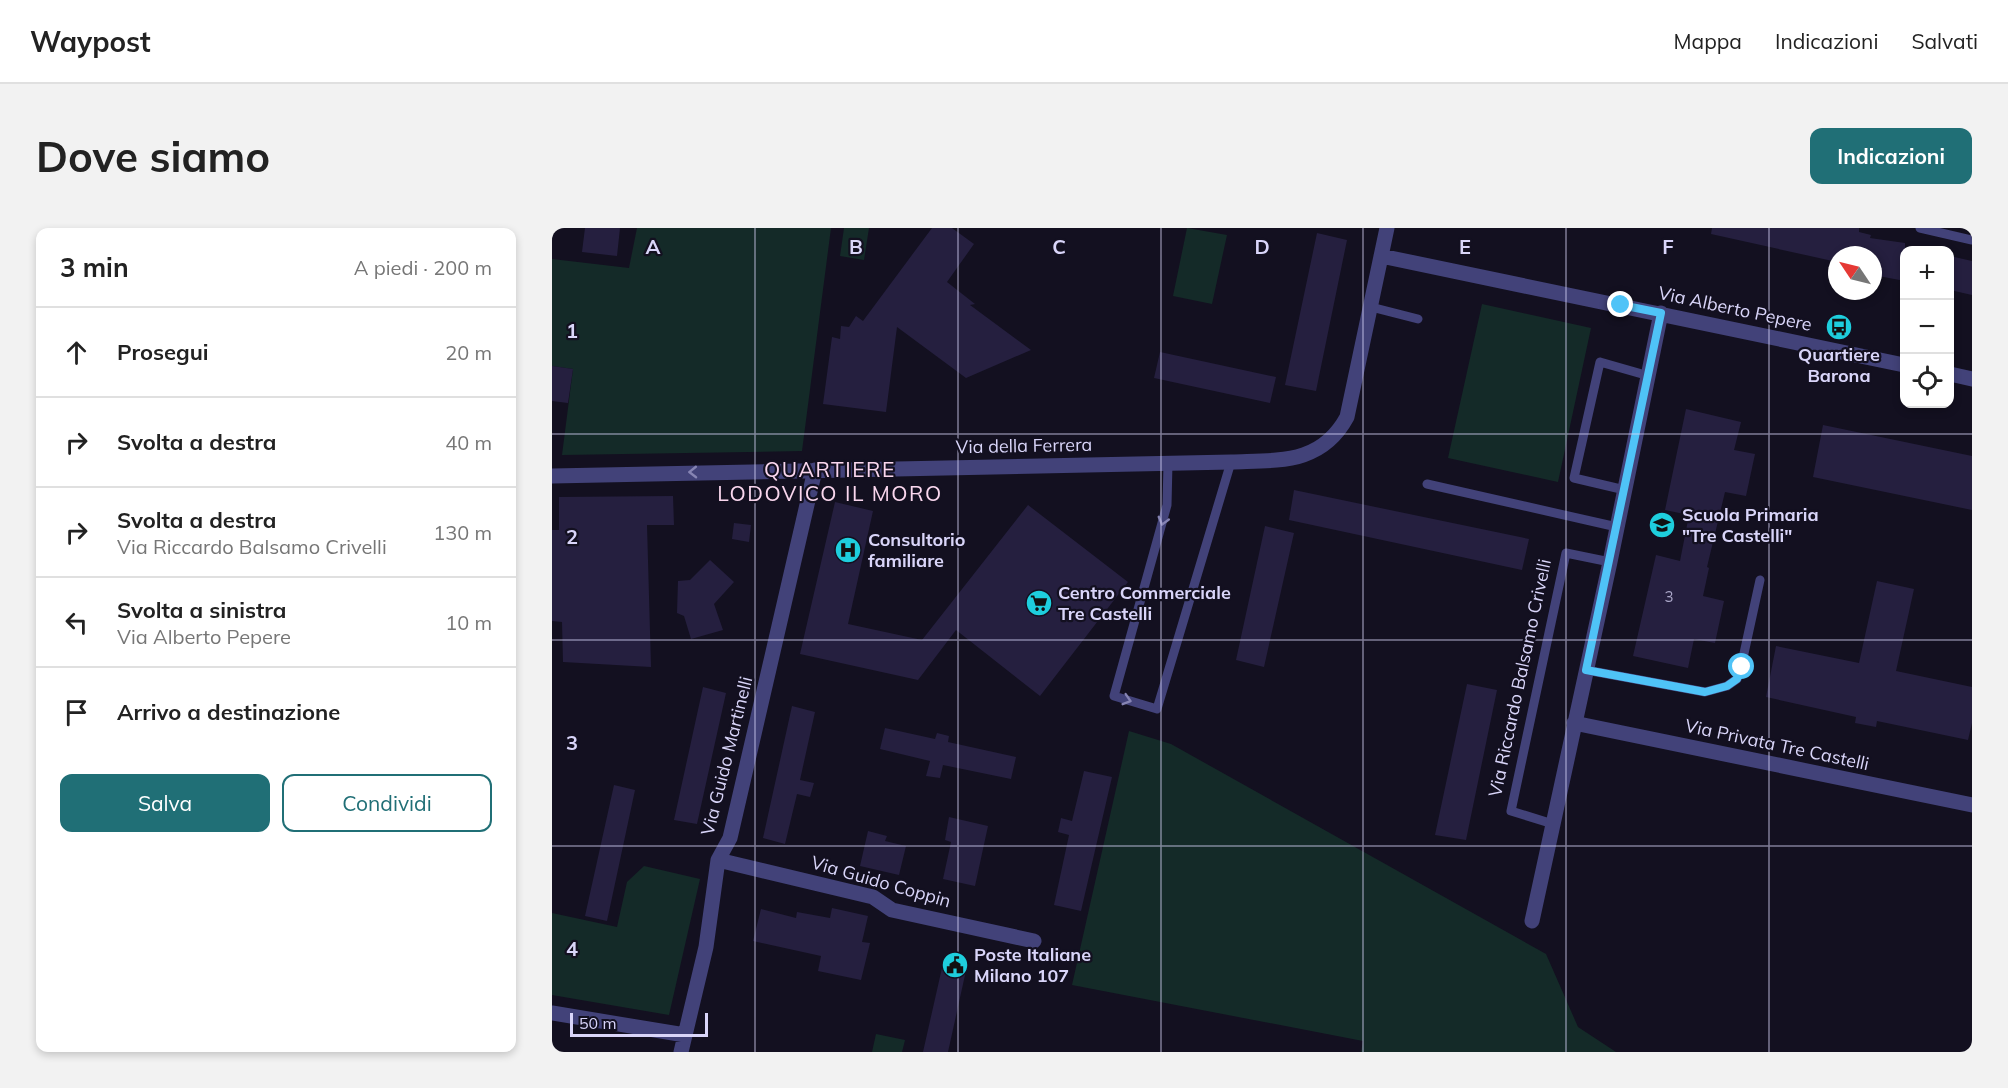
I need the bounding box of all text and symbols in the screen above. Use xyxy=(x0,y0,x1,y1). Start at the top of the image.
text: Waypost xyxy=(30,24,151,59)
text: Mappa xyxy=(1674,28,1742,54)
text: Indicazioni xyxy=(1775,28,1878,54)
text: Salvati xyxy=(1911,28,1978,54)
button: Indicazioni xyxy=(1810,128,1972,184)
text: Dove siamo xyxy=(36,130,270,183)
text: A xyxy=(646,234,661,259)
text: B xyxy=(849,234,863,259)
text: C xyxy=(1052,234,1066,259)
text: D xyxy=(1254,234,1270,259)
text: E xyxy=(1459,234,1471,259)
text: F xyxy=(1662,234,1674,259)
north arrow xyxy=(1828,246,1882,300)
map controls xyxy=(1900,246,1954,408)
button: + xyxy=(1900,246,1954,300)
text: 3 min xyxy=(60,251,129,284)
text: A piedi · 200 m xyxy=(354,255,492,280)
street label: Via Alberto Pepere xyxy=(1656,281,1814,336)
route end xyxy=(1607,291,1633,317)
button: − xyxy=(1900,300,1954,354)
bus stop icon: Quartiere Barona xyxy=(1824,312,1854,342)
text: 1 xyxy=(566,318,578,343)
icon: ahead xyxy=(60,336,93,369)
text: Prosegui xyxy=(117,338,209,366)
text: 20 m xyxy=(445,340,492,365)
place label: Quartiere Barona xyxy=(1798,343,1880,387)
button: locate xyxy=(1900,354,1954,408)
icon: right xyxy=(60,426,93,459)
text: Svolta a destra xyxy=(117,428,276,456)
text: 40 m xyxy=(445,430,492,455)
street label: Via della Ferrera xyxy=(956,433,1092,458)
district label: QUARTIERE LODOVICO IL MORO xyxy=(717,456,943,506)
one-way arrow xyxy=(689,466,698,479)
place label: Scuola Primaria "Tre Castelli" xyxy=(1682,503,1819,547)
text: Svolta a destra xyxy=(117,506,276,534)
school or university icon: Scuola Primaria "Tre Castelli" xyxy=(1647,510,1677,540)
one-way arrow xyxy=(1158,515,1170,526)
icon: right xyxy=(60,516,93,549)
text: 130 m xyxy=(433,520,492,545)
text: 2 xyxy=(566,524,578,549)
place label: Consultorio familiare xyxy=(868,528,965,572)
text: Via Riccardo Balsamo Crivelli xyxy=(117,534,387,559)
hospital icon: Consultorio familiare xyxy=(833,535,863,565)
street label: Via Riccardo Balsamo Crivelli xyxy=(1483,557,1556,799)
place label: Centro Commerciale Tre Castelli xyxy=(1058,581,1231,625)
house number: 3 xyxy=(1664,587,1674,606)
supermarket icon: Centro Commerciale Tre Castelli xyxy=(1024,588,1054,618)
text: Svolta a sinistra xyxy=(117,596,286,624)
icon: left xyxy=(60,606,93,639)
text: 10 m xyxy=(445,610,492,635)
text: Via Alberto Pepere xyxy=(117,624,291,649)
route start xyxy=(1728,653,1754,679)
street label: Via Guido Martinelli xyxy=(696,674,757,838)
one-way arrow xyxy=(1121,693,1132,705)
icon: arrive xyxy=(60,696,93,729)
text: Arrivo a destinazione xyxy=(117,698,340,726)
street label: Via Privata Tre Castelli xyxy=(1683,714,1871,775)
text: 3 xyxy=(566,730,578,755)
button: Salva xyxy=(60,774,270,832)
button: Condividi xyxy=(282,774,492,832)
street label: Via Guido Coppin xyxy=(809,851,954,912)
text: 4 xyxy=(566,936,578,961)
place label: Poste Italiane Milano 107 xyxy=(974,943,1091,987)
public building icon: Poste Italiane Milano 107 xyxy=(940,950,970,980)
scale bar xyxy=(570,1010,708,1038)
text: 50 m xyxy=(579,1013,616,1033)

